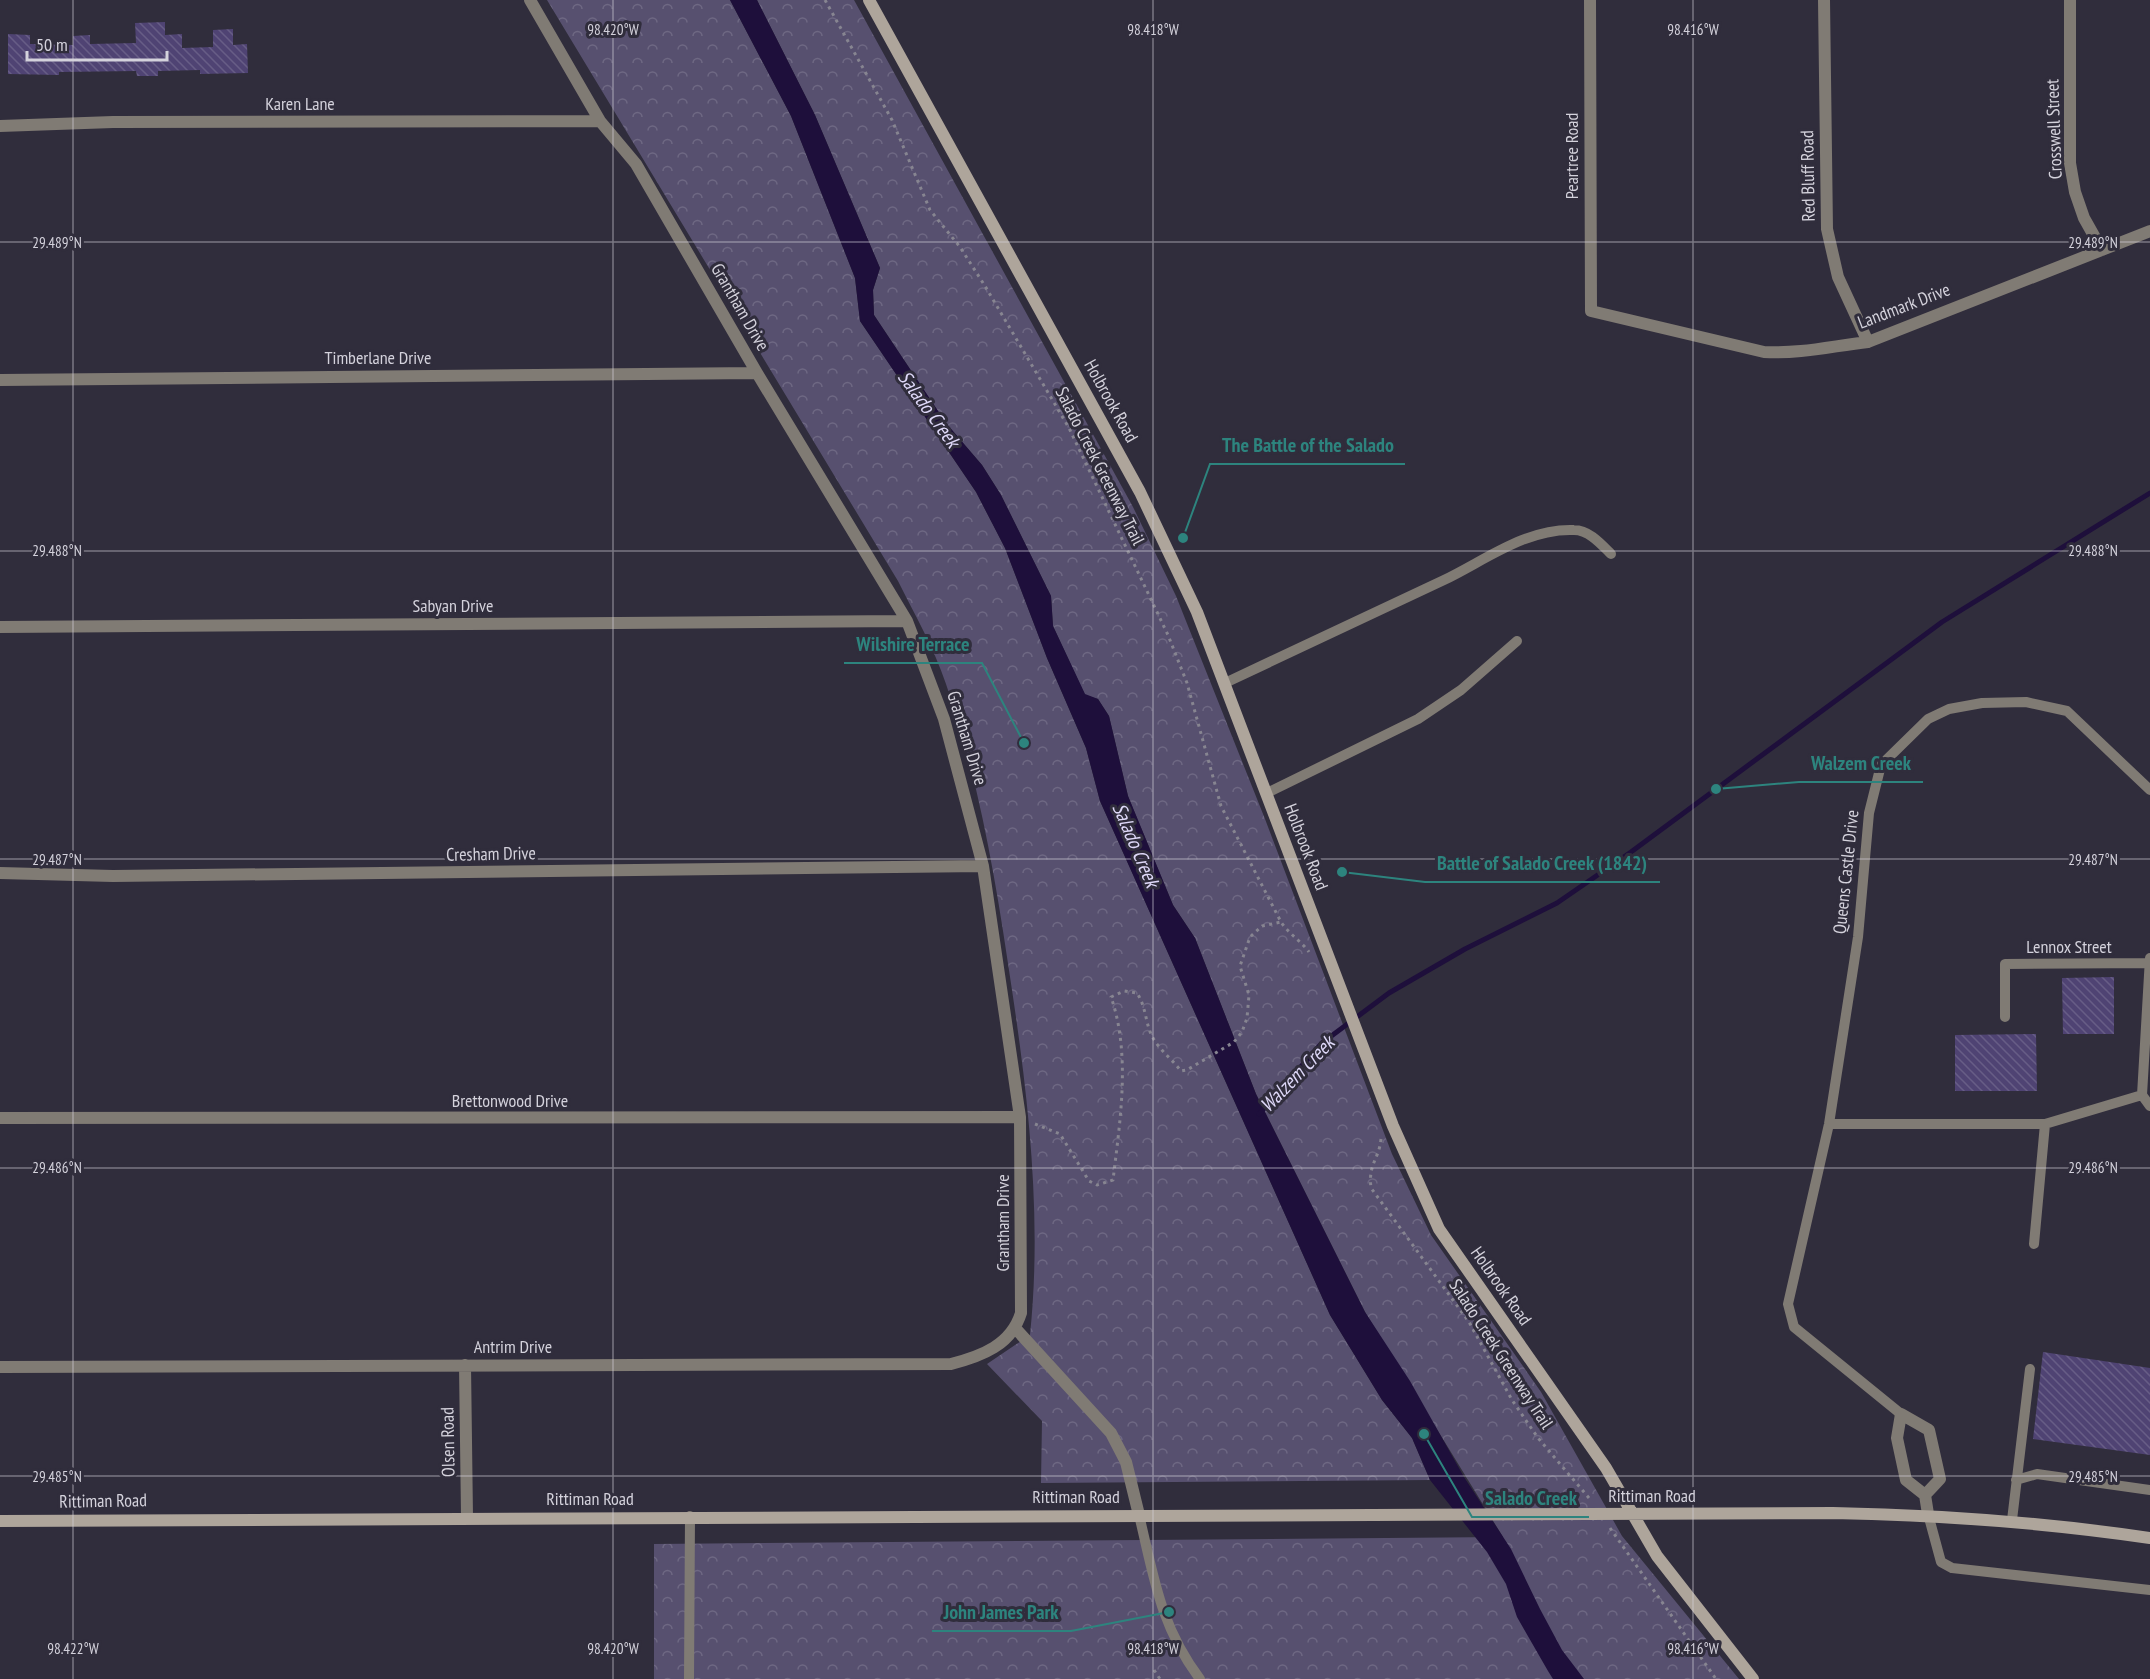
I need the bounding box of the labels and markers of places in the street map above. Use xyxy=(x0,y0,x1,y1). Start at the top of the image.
callout: The Battle of the Salado xyxy=(1210,426,1405,464)
callout: Wilshire Terrace xyxy=(844,625,982,663)
callout: Walzem Creek xyxy=(1799,744,1923,782)
callout: Battle of Salado Creek (1842) xyxy=(1425,844,1660,882)
callout: Salado Creek xyxy=(1472,1479,1589,1517)
callout: John James Park xyxy=(932,1593,1071,1631)

